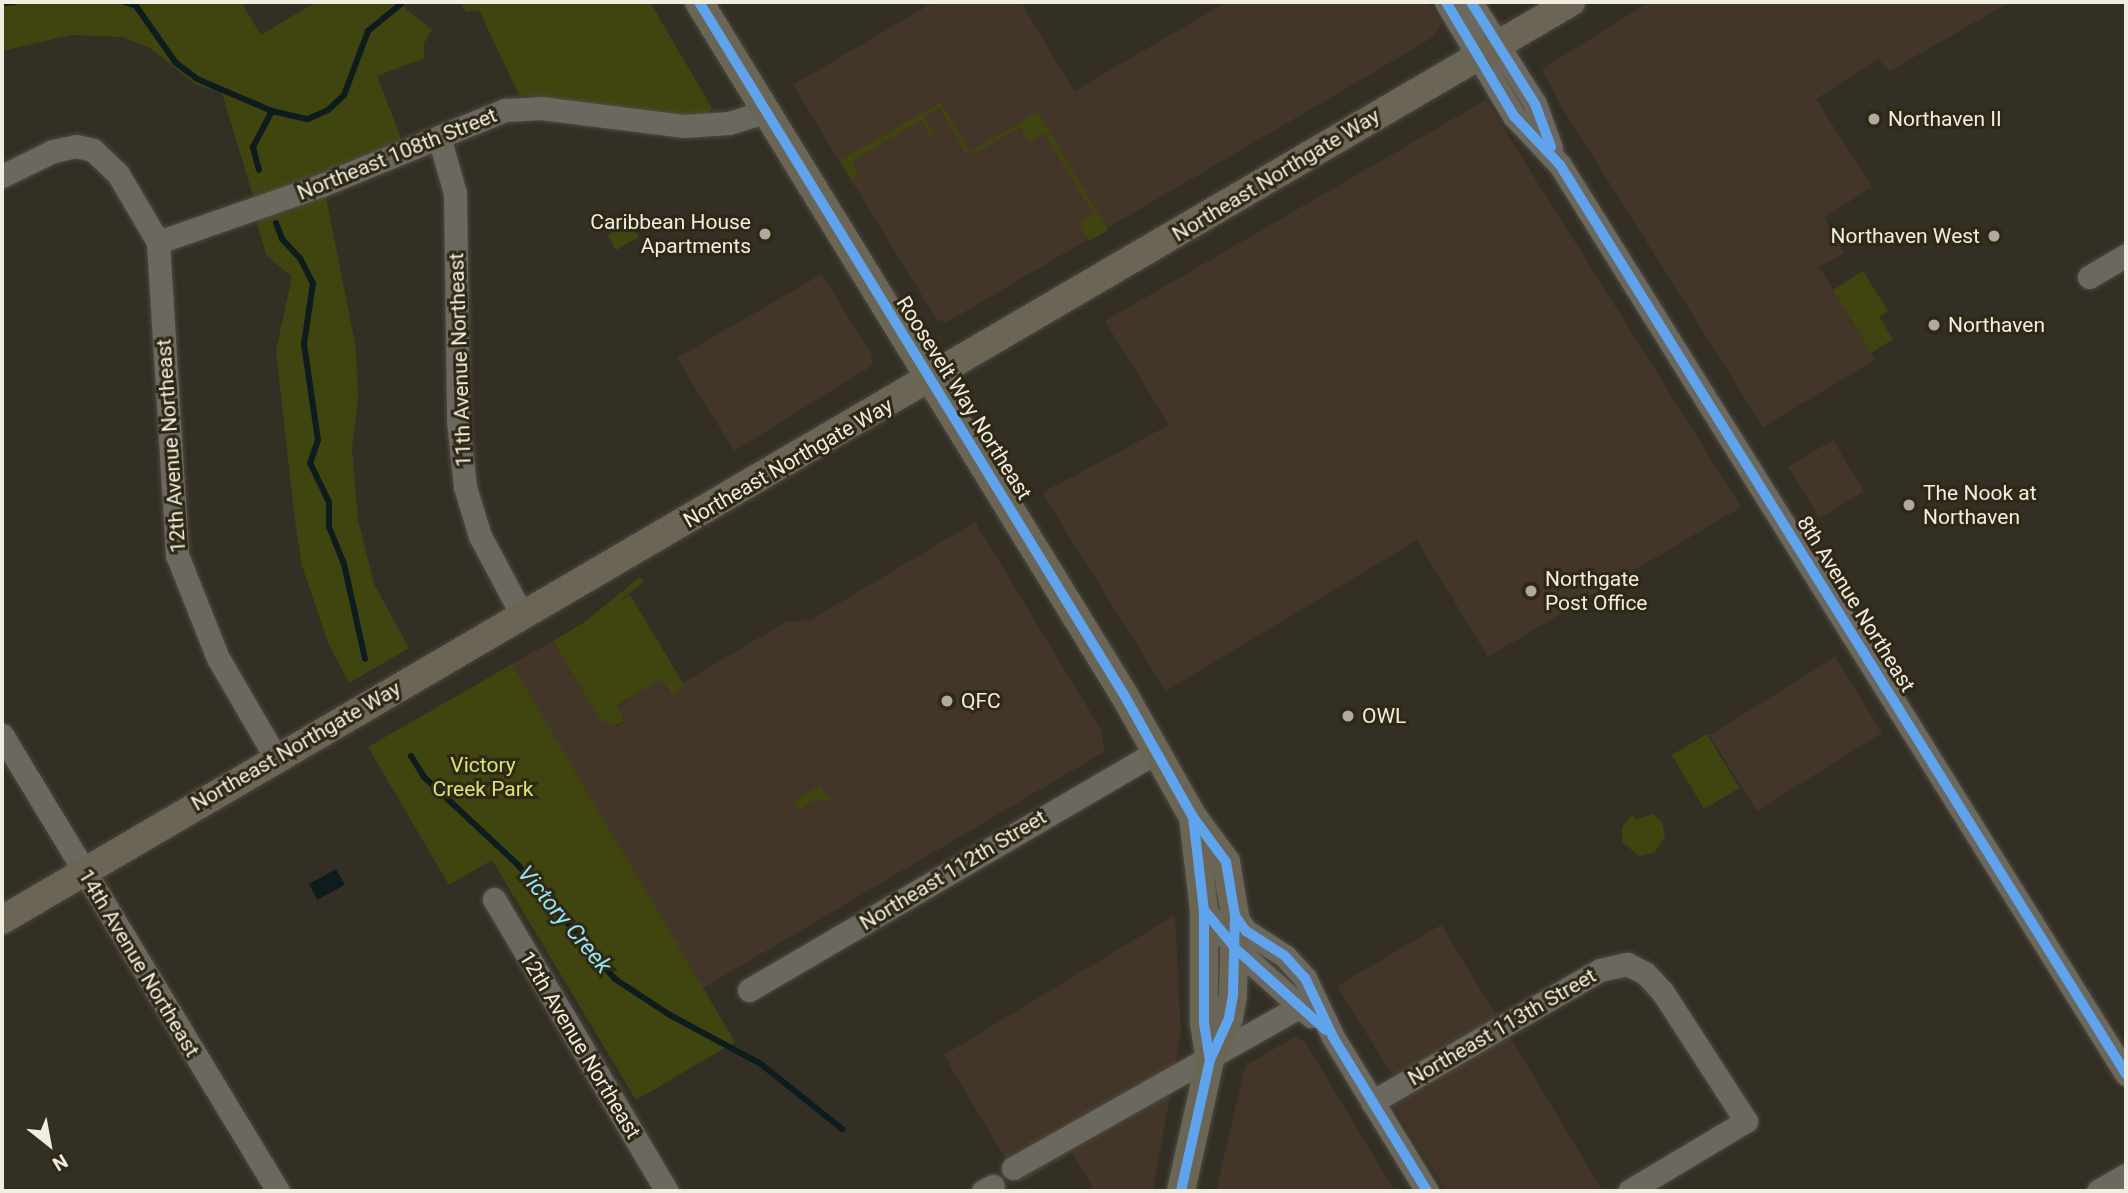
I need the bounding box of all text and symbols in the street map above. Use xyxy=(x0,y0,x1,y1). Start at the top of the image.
street label: Northeast 108th Street xyxy=(294,102,500,206)
street label: Northeast Northgate Way xyxy=(1168,103,1384,247)
place label: Northaven II xyxy=(1888,106,2002,132)
marker: Northaven II xyxy=(1866,111,1882,127)
place label: Caribbean House Apartments xyxy=(590,209,751,259)
place label: Northaven West xyxy=(1831,223,1980,249)
marker: Caribbean House Apartments xyxy=(757,226,773,242)
marker: Northaven West xyxy=(1986,228,2002,244)
street label: 11th Avenue Northeast xyxy=(444,252,476,468)
street label: Roosevelt Way Northeast xyxy=(891,292,1037,504)
place label: Northaven xyxy=(1948,312,2045,338)
marker: Northaven xyxy=(1926,317,1942,333)
street label: 12th Avenue Northeast xyxy=(151,338,191,554)
street label: Northeast Northgate Way xyxy=(679,393,897,533)
place label: The Nook at Northaven xyxy=(1923,480,2037,530)
marker: The Nook at Northaven xyxy=(1901,497,1917,513)
street label: 8th Avenue Northeast xyxy=(1792,511,1920,697)
place label: Northgate Post Office xyxy=(1545,566,1648,616)
marker: Northgate Post Office xyxy=(1523,583,1539,599)
street label: Northeast Northgate Way xyxy=(187,676,405,816)
place label: QFC xyxy=(961,688,1001,714)
marker: QFC xyxy=(939,693,955,709)
place label: OWL xyxy=(1362,703,1406,729)
marker: OWL xyxy=(1340,708,1356,724)
park label: Victory Creek Park xyxy=(432,752,534,802)
street label: Northeast 112th Street xyxy=(855,804,1051,936)
water label: Victory Creek xyxy=(511,861,617,979)
street label: 14th Avenue Northeast xyxy=(73,865,205,1061)
street label: 12th Avenue Northeast xyxy=(514,947,646,1143)
street label: Northeast 113th Street xyxy=(1403,963,1601,1091)
north arrow xyxy=(14,1109,84,1179)
text: N xyxy=(48,1149,72,1176)

